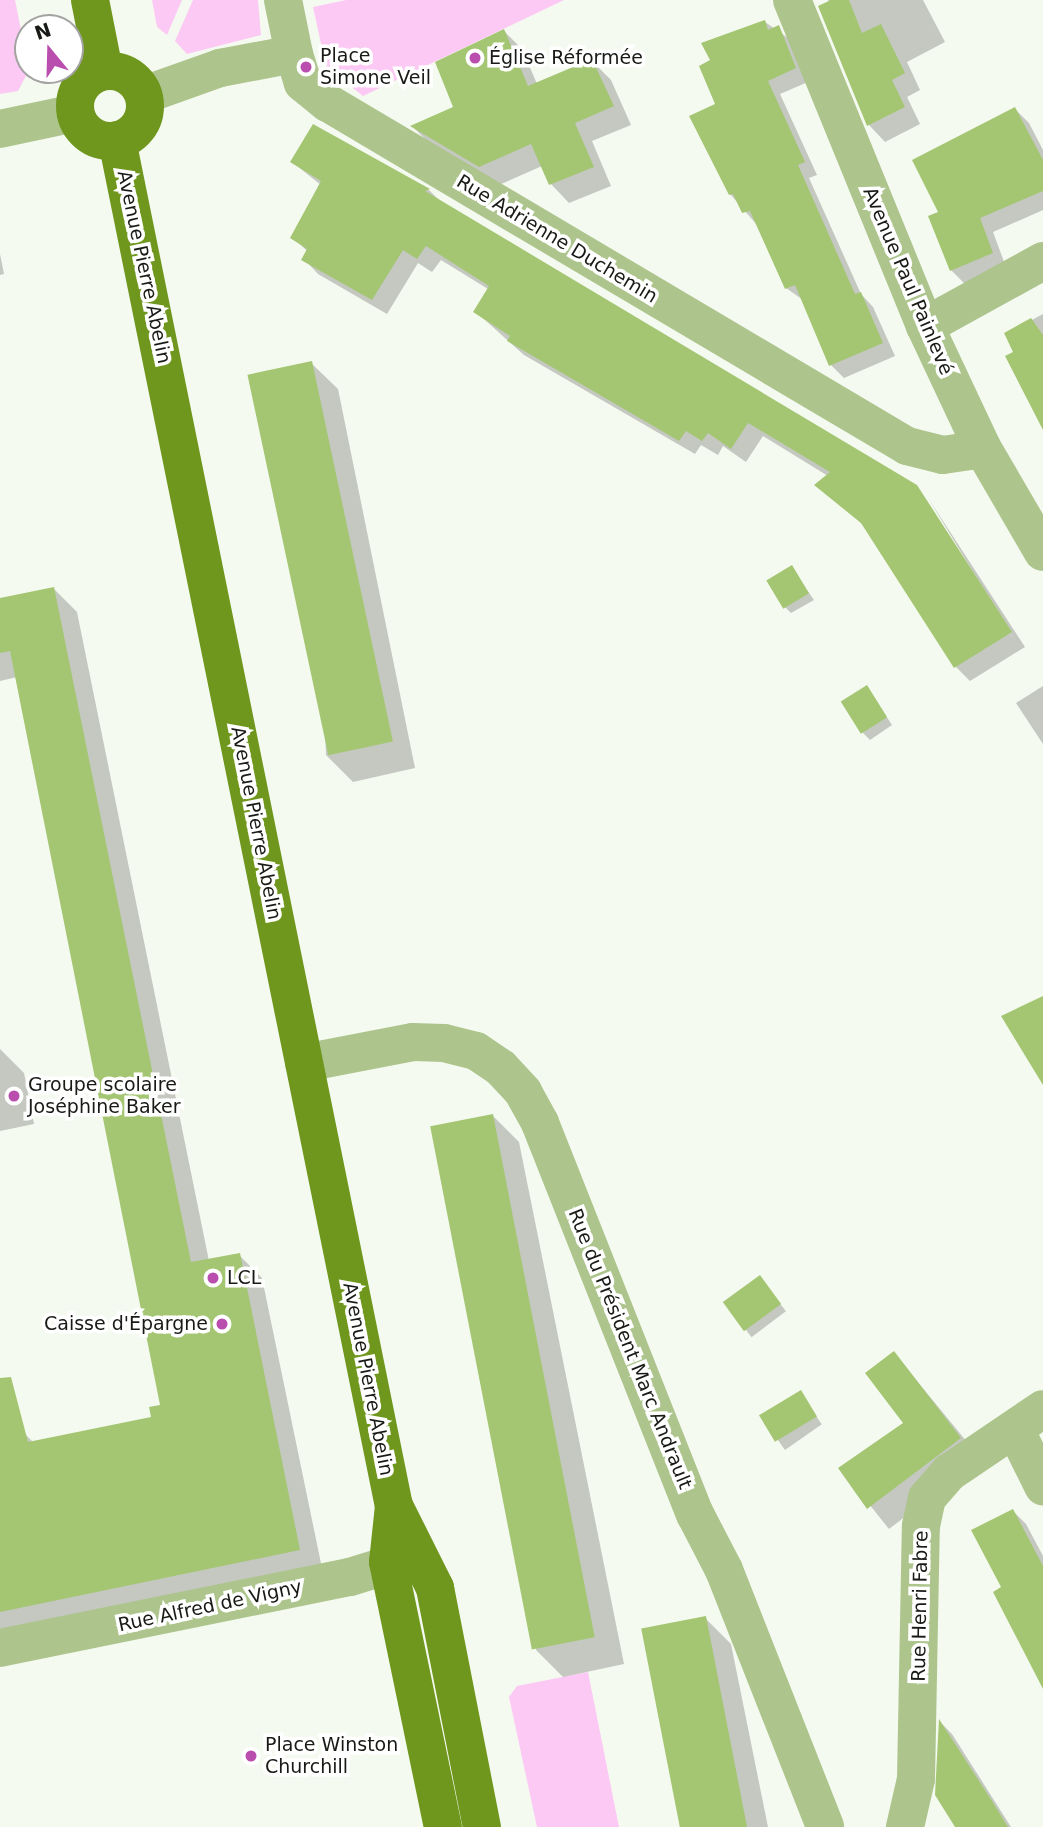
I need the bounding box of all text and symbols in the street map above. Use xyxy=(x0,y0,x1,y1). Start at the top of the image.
north arrow xyxy=(14,14,84,84)
text: N xyxy=(32,18,54,44)
place label: Place Simone Veil xyxy=(320,45,431,89)
place label: Église Réformée xyxy=(489,47,643,69)
marker: Église Réformée xyxy=(467,50,483,66)
marker: Place Simone Veil xyxy=(298,59,314,75)
street label: Avenue Pierre Abelin xyxy=(112,168,176,366)
street label: Rue Adrienne Duchemin xyxy=(453,170,661,308)
street label: Avenue Paul Painlevé xyxy=(858,184,958,378)
street label: Avenue Pierre Abelin xyxy=(226,724,286,922)
place label: Groupe scolaire Joséphine Baker xyxy=(28,1074,180,1118)
marker: Groupe scolaire Joséphine Baker xyxy=(6,1088,22,1104)
street label: Rue du Président Marc Andrault xyxy=(563,1206,697,1492)
place label: LCL xyxy=(227,1267,261,1289)
marker: LCL xyxy=(205,1270,221,1286)
street label: Avenue Pierre Abelin xyxy=(338,1280,398,1478)
place label: Caisse d'Épargne xyxy=(44,1313,208,1335)
marker: Caisse d'Épargne xyxy=(214,1316,230,1332)
street label: Rue Henri Fabre xyxy=(907,1530,933,1682)
street label: Rue Alfred de Vigny xyxy=(116,1575,304,1637)
place label: Place Winston Churchill xyxy=(265,1734,398,1778)
marker: Place Winston Churchill xyxy=(243,1748,259,1764)

